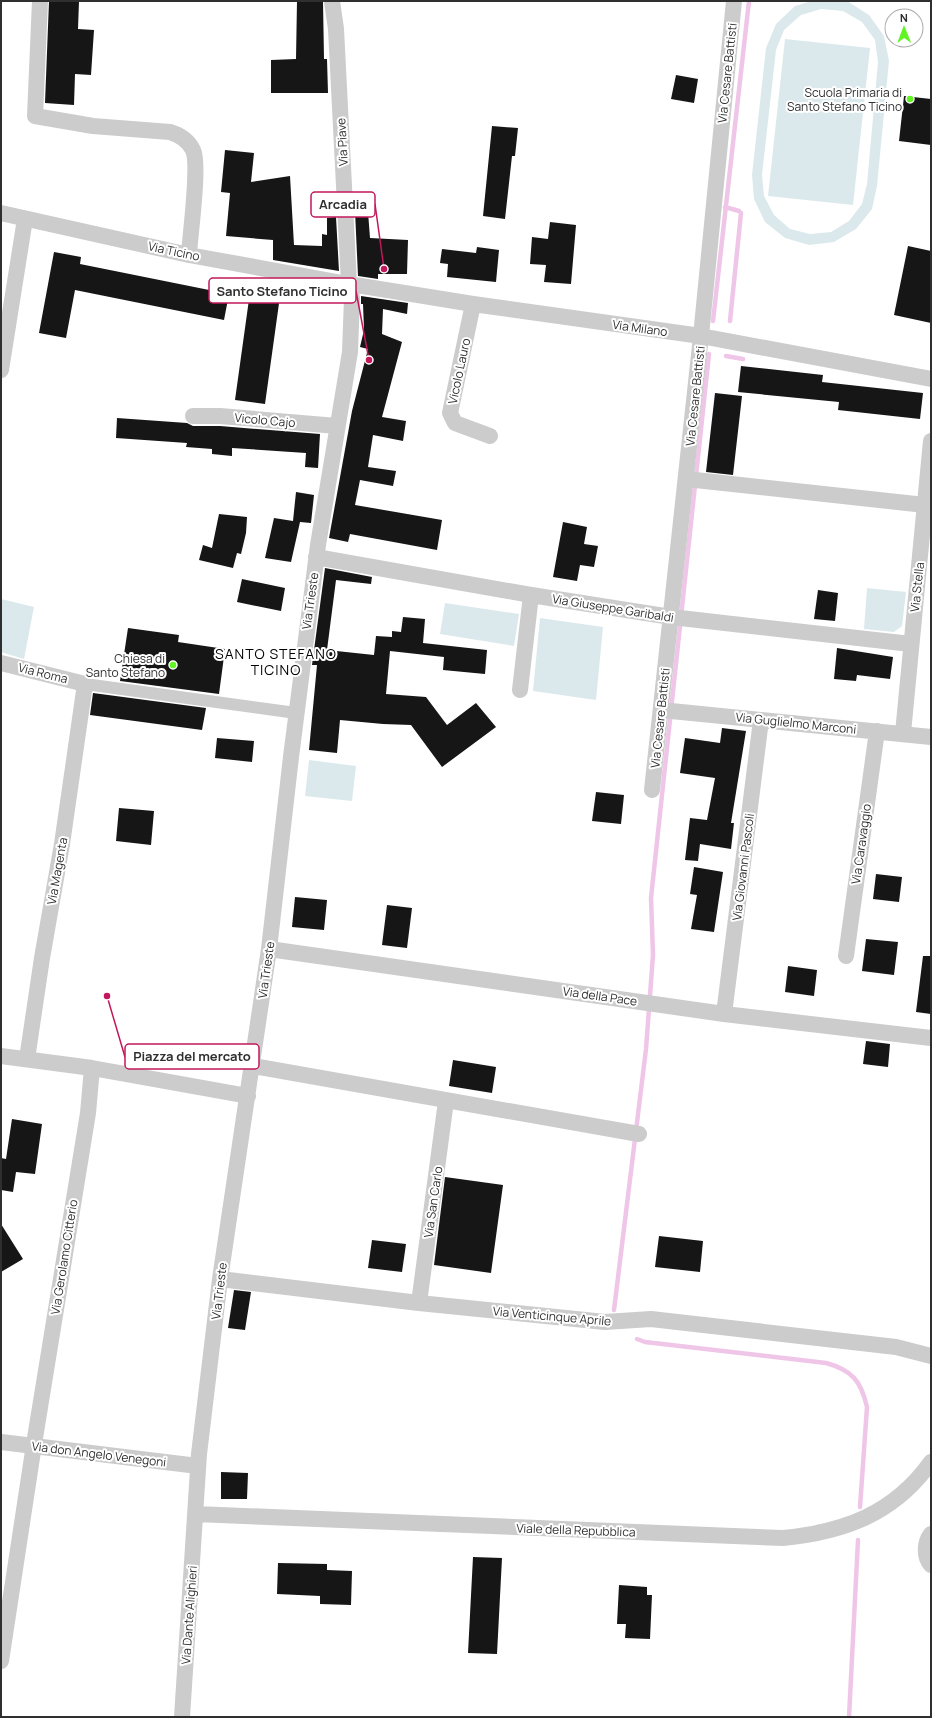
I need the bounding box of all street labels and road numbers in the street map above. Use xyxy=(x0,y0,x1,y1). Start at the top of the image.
street label: Via Cesare Battisti xyxy=(713,22,741,124)
street label: Via Piave xyxy=(332,117,352,167)
street label: Via Ticino xyxy=(147,237,201,265)
street label: Via Milano xyxy=(611,316,669,340)
street label: Vicolo Lauro xyxy=(444,337,474,405)
street label: Via Cesare Battisti xyxy=(681,345,709,447)
street label: Vicolo Cajo xyxy=(234,409,296,431)
street label: Via Stella xyxy=(906,561,928,613)
street label: Via Trieste xyxy=(298,571,322,631)
street label: Via Giuseppe Garibaldi xyxy=(551,590,675,626)
street label: Via Roma xyxy=(16,659,70,687)
street label: Via Cesare Battisti xyxy=(646,667,674,769)
street label: Via Guglielmo Marconi xyxy=(735,708,857,738)
street label: Via Caravaggio xyxy=(847,803,875,885)
street label: Via Giovanni Pascoli xyxy=(728,812,758,922)
street label: Via Magenta xyxy=(43,836,71,906)
street label: Via Trieste xyxy=(254,940,278,1000)
street label: Via della Pace xyxy=(562,982,638,1010)
street label: Via San Carlo xyxy=(420,1165,446,1239)
street label: Via Gerolamo Citterio xyxy=(47,1198,81,1316)
street label: Via Trieste xyxy=(207,1261,231,1321)
street label: Via Venticinque Aprile xyxy=(492,1302,612,1330)
street label: Via don Angelo Venegoni xyxy=(31,1437,167,1471)
street label: Viale della Repubblica xyxy=(516,1519,636,1541)
street label: Via Dante Alighieri xyxy=(177,1565,201,1665)

